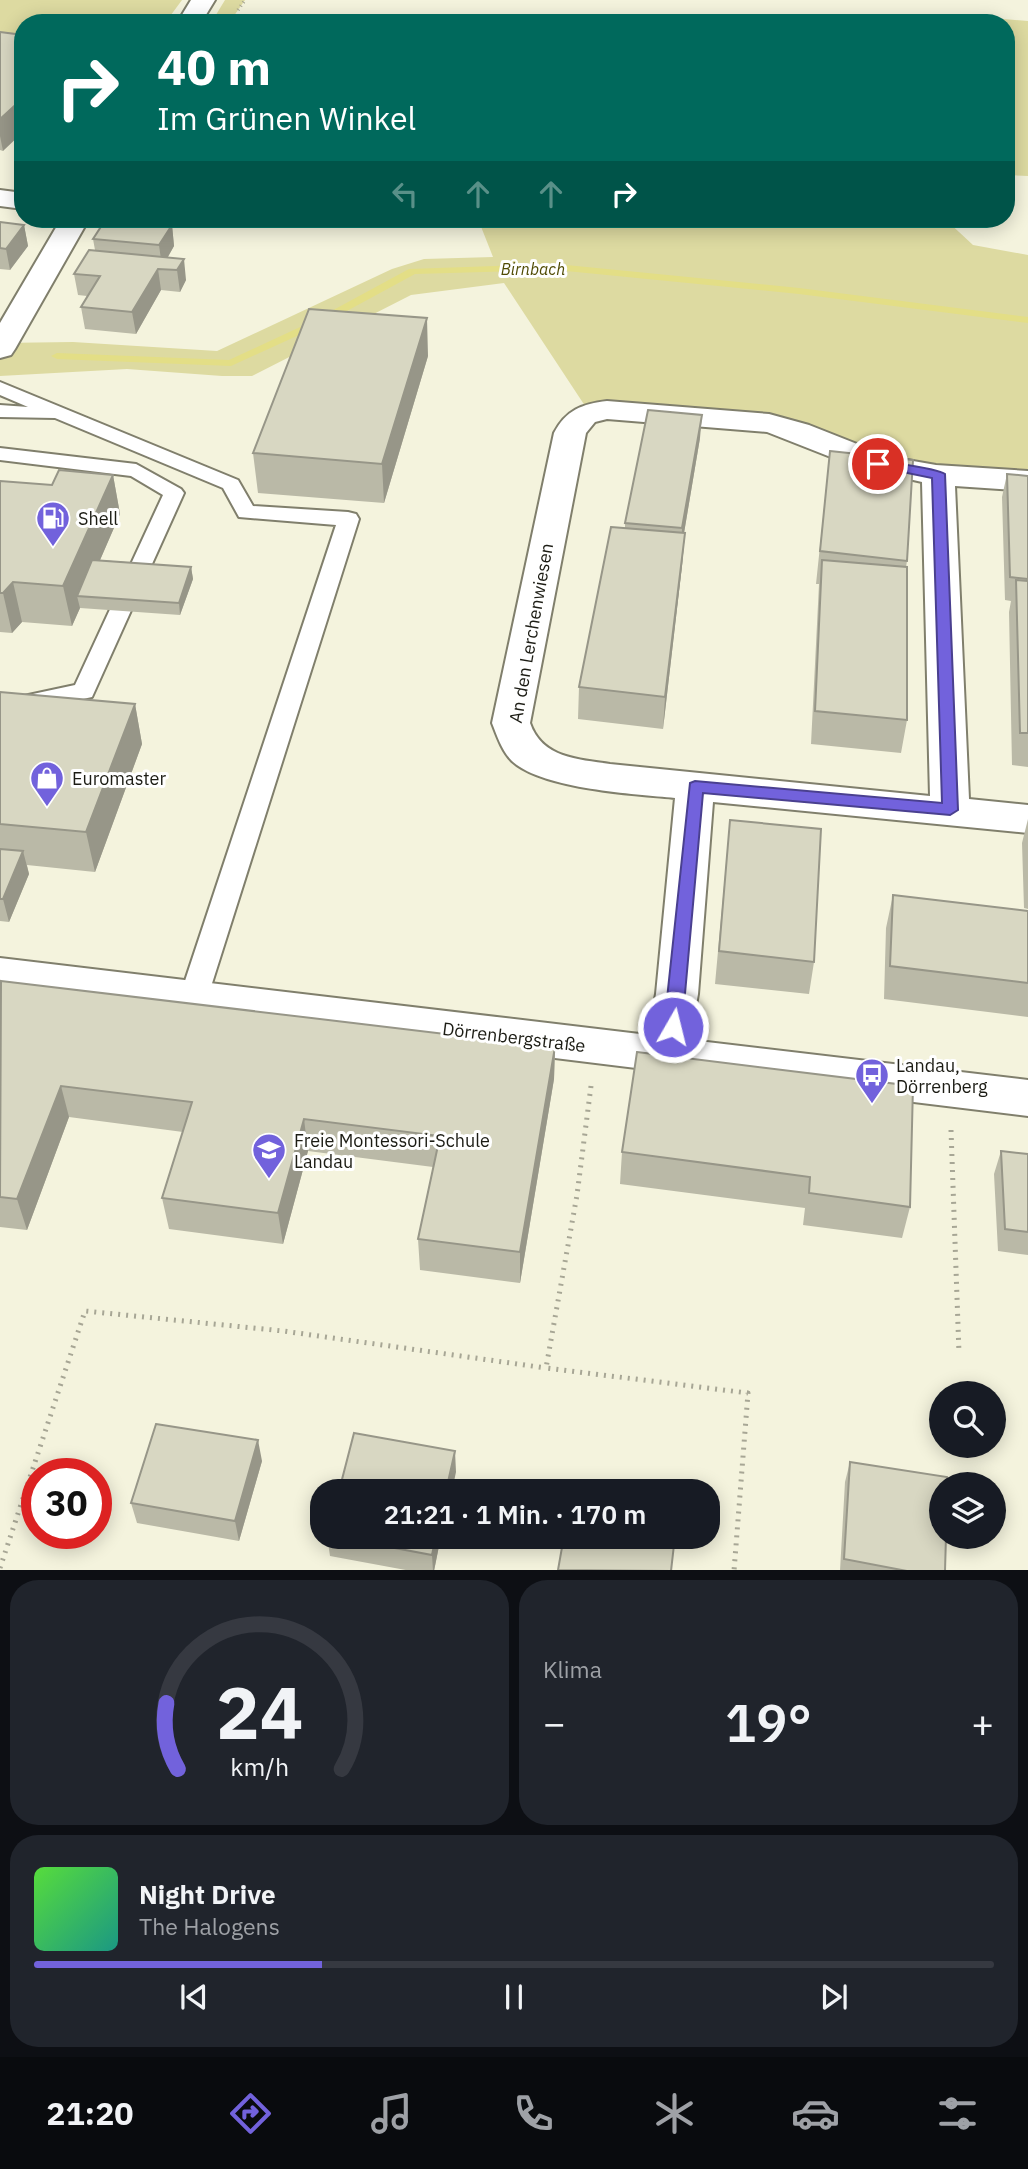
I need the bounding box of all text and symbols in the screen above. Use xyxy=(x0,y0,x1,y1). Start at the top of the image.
text: 40 m xyxy=(157,35,271,98)
icon: right xyxy=(42,42,133,133)
text: Im Grünen Winkel xyxy=(157,97,416,139)
icon: left xyxy=(386,175,424,213)
icon: ahead xyxy=(459,175,497,213)
icon: ahead xyxy=(532,175,570,213)
icon: right xyxy=(605,175,643,213)
water label: Birnbach xyxy=(501,259,565,279)
pin xyxy=(848,434,908,494)
icon: arrive xyxy=(859,445,897,483)
fuel station icon: Shell xyxy=(34,499,72,548)
place label: Shell xyxy=(78,507,118,530)
street label: An den Lerchenwiesen xyxy=(504,541,558,725)
shop icon: Euromaster xyxy=(28,759,66,808)
place label: Euromaster xyxy=(72,767,166,790)
position arrow xyxy=(636,990,710,1064)
street label: Dörrenbergstraße xyxy=(441,1017,587,1057)
place label: Landau, Dörrenberg xyxy=(896,1054,988,1098)
bus stop icon: Landau, Dörrenberg xyxy=(853,1056,891,1105)
place label: Freie Montessori-Schule Landau xyxy=(294,1129,490,1173)
school or university icon: Freie Montessori-Schule Landau xyxy=(250,1131,288,1180)
map controls xyxy=(929,1381,1006,1549)
button: search xyxy=(929,1381,1006,1458)
speed limit sign: 30 xyxy=(21,1458,112,1549)
button: layers xyxy=(929,1472,1006,1549)
text: 21:21 · 1 Min. · 170 m xyxy=(384,1497,646,1531)
text: Klima xyxy=(543,1654,602,1684)
text: 24 xyxy=(216,1664,303,1759)
text: 19° xyxy=(725,1689,812,1756)
text: − xyxy=(543,1698,566,1747)
text: + xyxy=(971,1698,994,1747)
text: km/h xyxy=(230,1749,289,1782)
text: Night Drive xyxy=(139,1877,276,1911)
text: The Halogens xyxy=(139,1911,280,1941)
icon: previous xyxy=(175,1978,213,2016)
icon: pause xyxy=(495,1978,533,2016)
icon: next xyxy=(815,1978,853,2016)
icon: directions xyxy=(226,2089,275,2138)
icon: music xyxy=(367,2089,416,2138)
icon: phone xyxy=(509,2089,558,2138)
icon: climate xyxy=(650,2089,699,2138)
icon: car xyxy=(791,2089,840,2138)
icon: filters xyxy=(933,2089,982,2138)
text: 21:20 xyxy=(46,2092,134,2134)

